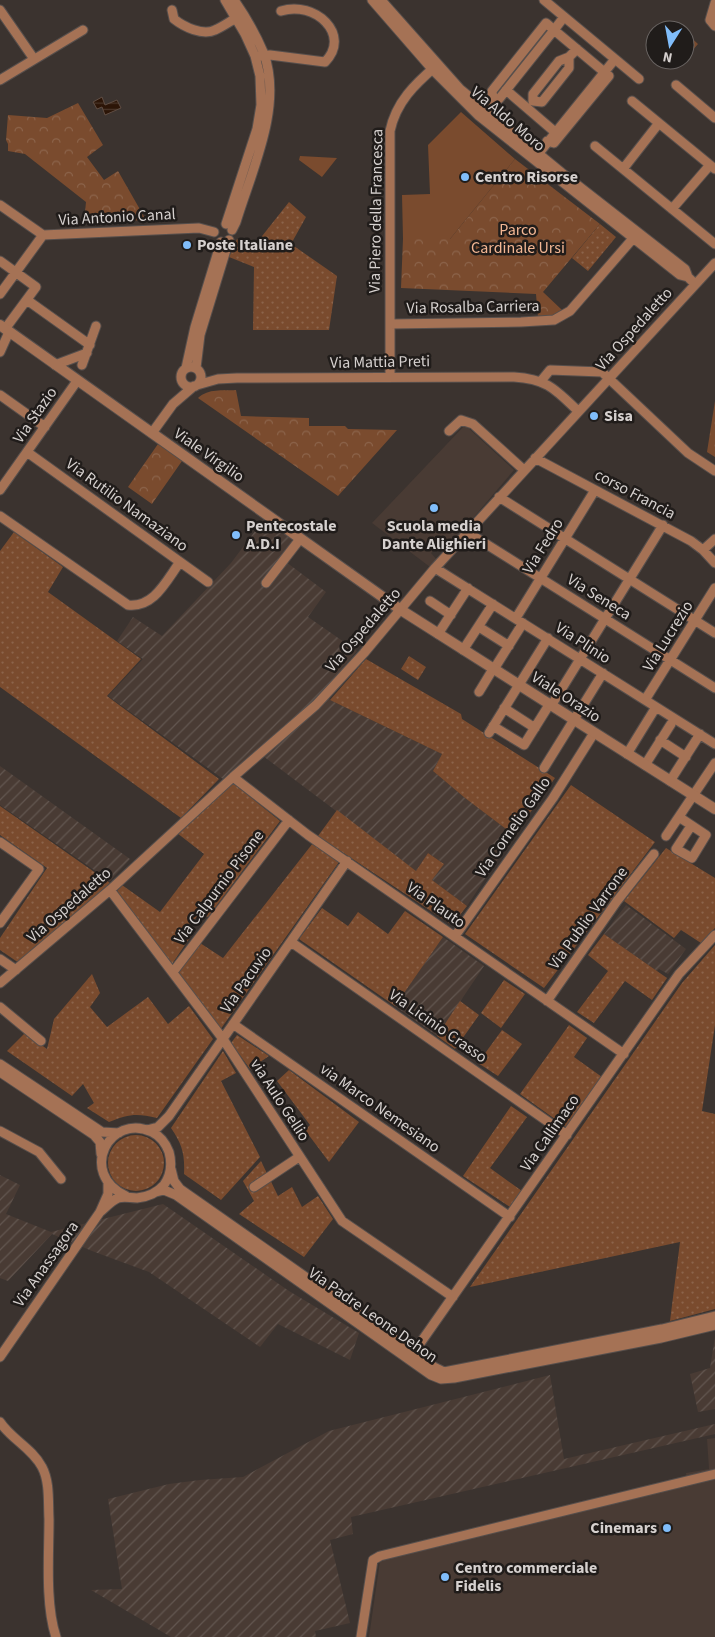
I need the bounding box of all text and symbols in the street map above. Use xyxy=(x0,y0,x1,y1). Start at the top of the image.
north arrow xyxy=(645,20,695,70)
text: N xyxy=(661,46,674,67)
street label: Via Aldo Moro xyxy=(466,81,550,157)
street label: Via Piero della Francesca xyxy=(364,129,388,293)
place label: Centro Risorse xyxy=(475,166,578,188)
marker: Centro Risorse xyxy=(459,171,471,183)
street label: Via Antonio Canal xyxy=(58,203,176,231)
park label: Parco Cardinale Ursi xyxy=(471,219,565,259)
place label: Poste Italiane xyxy=(197,234,293,256)
marker: Poste Italiane xyxy=(181,239,193,251)
street label: Via Ospedaletto xyxy=(591,282,677,376)
street label: Via Rosalba Carriera xyxy=(406,295,540,319)
street label: Via Mattia Preti xyxy=(330,350,430,374)
street label: Via Stazio xyxy=(8,382,62,448)
place label: Sisa xyxy=(604,405,633,427)
marker: Sisa xyxy=(588,410,600,422)
street label: Viale Virgilio xyxy=(169,423,249,487)
street label: Via Rutilio Namaziano xyxy=(61,453,193,557)
street label: corso Francia xyxy=(591,463,679,525)
marker: Scuola media Dante Alighieri xyxy=(428,502,440,514)
street label: Via Fedro xyxy=(517,514,569,578)
place label: Pentecostale A.D.I xyxy=(245,515,336,555)
place label: Scuola media Dante Alighieri xyxy=(382,515,486,555)
marker: Pentecostale A.D.I xyxy=(230,529,242,541)
street label: Via Seneca xyxy=(563,569,635,625)
street label: Via Ospedaletto xyxy=(320,583,406,677)
street label: Via Lucrezio xyxy=(638,596,698,676)
street label: Via Plinio xyxy=(551,617,615,669)
street label: Viale Orazio xyxy=(527,666,605,728)
street label: Via Cornelio Gallo xyxy=(470,772,556,882)
street label: Via Calpurnio Pisone xyxy=(169,825,269,949)
street label: Via Ospedaletto xyxy=(22,862,116,948)
street label: Via Publio Varrone xyxy=(543,862,633,974)
street label: Via Plauto xyxy=(402,877,470,933)
street label: Via Pacuvio xyxy=(215,943,277,1017)
street label: Via Licinio Crasso xyxy=(384,984,492,1068)
street label: via Aulo Gellio xyxy=(245,1054,315,1146)
street label: via Marco Nemesiano xyxy=(315,1058,445,1158)
street label: Via Callimaco xyxy=(515,1090,585,1176)
street label: Via Anassagora xyxy=(8,1217,84,1311)
street label: Via Padre Leone Dehon xyxy=(304,1262,442,1368)
place label: Cinemars xyxy=(590,1517,657,1539)
marker: Cinemars xyxy=(661,1522,673,1534)
place label: Centro commerciale Fidelis xyxy=(455,1557,597,1597)
marker: Centro commerciale Fidelis xyxy=(439,1571,451,1583)

